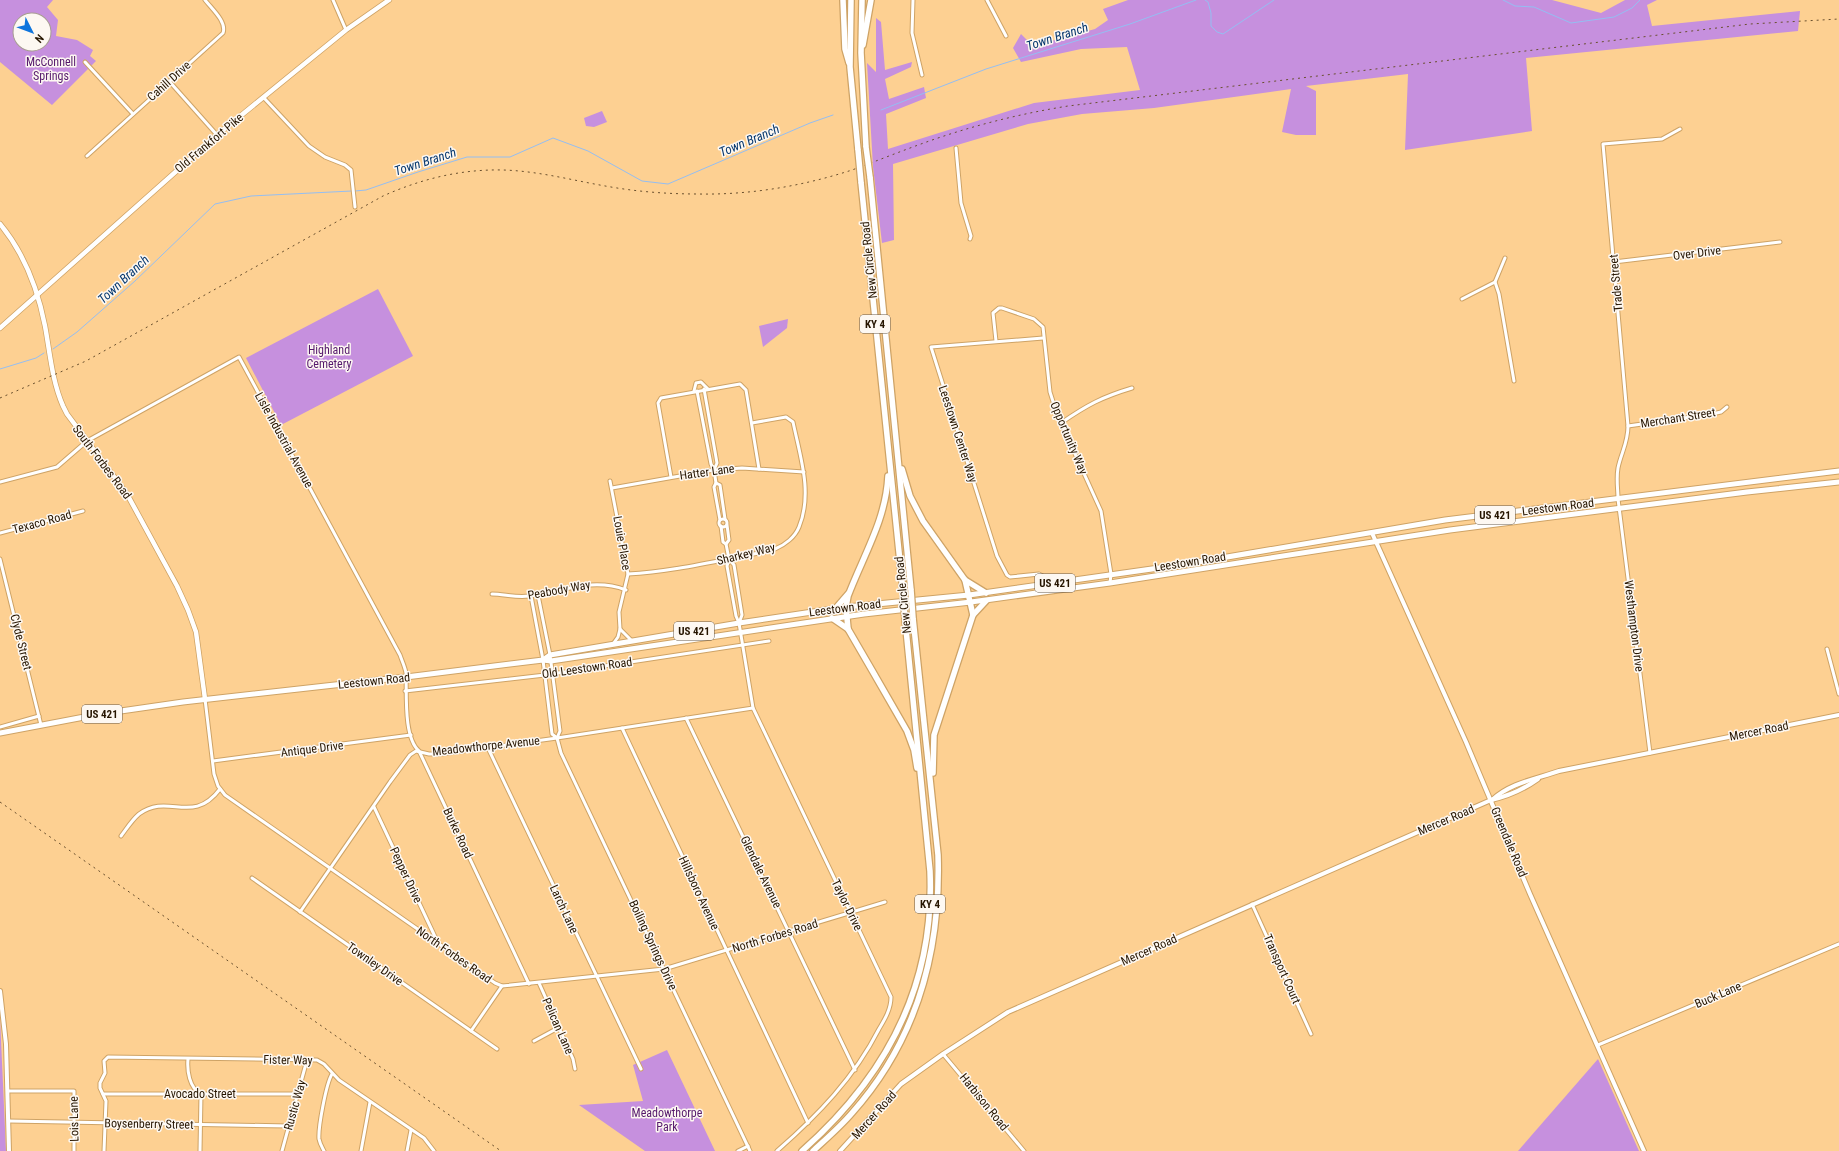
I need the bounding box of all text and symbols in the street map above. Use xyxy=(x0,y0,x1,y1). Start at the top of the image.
north arrow xyxy=(12,12,52,52)
water label: Town Branch xyxy=(1024,19,1090,54)
text: N xyxy=(32,31,46,45)
park label: McConnell Springs xyxy=(26,55,76,83)
street label: Cahill Drive xyxy=(145,58,194,104)
street label: Old Frankfort Pike xyxy=(172,110,246,176)
water label: Town Branch xyxy=(717,121,782,160)
water label: Town Branch xyxy=(392,144,458,179)
street label: New Circle Road xyxy=(858,221,880,299)
street label: Over Drive xyxy=(1672,243,1722,263)
water label: Town Branch xyxy=(95,252,152,307)
street label: Trade Street xyxy=(1606,253,1625,312)
road number: KY 4 xyxy=(860,315,890,333)
park label: Highland Cemetery xyxy=(306,343,352,371)
street label: Leestown Center Way xyxy=(936,383,980,485)
street label: Lisle Industrial Avenue xyxy=(252,390,316,490)
street label: Opportunity Way xyxy=(1047,399,1091,477)
street label: Merchant Street xyxy=(1640,405,1717,431)
street label: South Forbes Road xyxy=(70,422,134,502)
street label: Hatter Lane xyxy=(679,461,736,483)
street label: Leestown Road xyxy=(1521,496,1595,518)
road number: US 421 xyxy=(1475,506,1515,524)
street label: Texaco Road xyxy=(11,507,73,537)
street label: Louie Place xyxy=(610,515,634,572)
street label: Sharkey Way xyxy=(715,540,777,568)
street label: Leestown Road xyxy=(1153,549,1227,575)
street label: New Circle Road xyxy=(892,556,914,634)
road number: US 421 xyxy=(1035,574,1075,592)
street label: Peabody Way xyxy=(527,578,591,602)
street label: Westhampton Drive xyxy=(1621,579,1647,673)
street label: Leestown Road xyxy=(808,597,882,619)
street label: Clyde Street xyxy=(7,613,35,672)
road number: US 421 xyxy=(674,622,714,640)
street label: Old Leestown Road xyxy=(541,655,633,681)
street label: Leestown Road xyxy=(337,670,411,692)
road number: US 421 xyxy=(82,705,122,723)
street label: Mercer Road xyxy=(1728,718,1790,744)
street label: Meadowthorpe Avenue xyxy=(432,733,541,759)
street label: Antique Drive xyxy=(280,738,345,760)
street label: Mercer Road xyxy=(1416,802,1476,838)
street label: Greendale Road xyxy=(1488,805,1530,879)
street label: Burke Road xyxy=(440,806,476,860)
street label: Glendale Avenue xyxy=(737,834,785,911)
street label: Pepper Drive xyxy=(387,845,425,905)
street label: Hillsboro Avenue xyxy=(676,854,722,933)
street label: Taylor Drive xyxy=(829,877,866,933)
street label: Larch Lane xyxy=(547,882,581,936)
road number: KY 4 xyxy=(915,895,945,913)
street label: Boiling Springs Drive xyxy=(626,898,680,993)
street label: North Forbes Road xyxy=(731,916,820,956)
street label: North Forbes Road xyxy=(414,924,494,986)
street label: Mercer Road xyxy=(1119,931,1179,969)
street label: Transport Court xyxy=(1260,932,1304,1006)
street label: Townley Drive xyxy=(344,940,406,989)
street label: Buck Lane xyxy=(1693,979,1744,1011)
street label: Pelican Lane xyxy=(539,996,577,1057)
street label: Fister Way xyxy=(263,1053,313,1067)
street label: Harbison Road xyxy=(957,1071,1011,1134)
street label: Rustic Way xyxy=(281,1078,309,1132)
street label: Avocado Street xyxy=(164,1087,236,1101)
street label: Mercer Road xyxy=(849,1088,899,1142)
street label: Lois Lane xyxy=(67,1096,81,1142)
park label: Meadowthorpe Park xyxy=(632,1106,703,1134)
street label: Boysenberry Street xyxy=(104,1116,194,1132)

